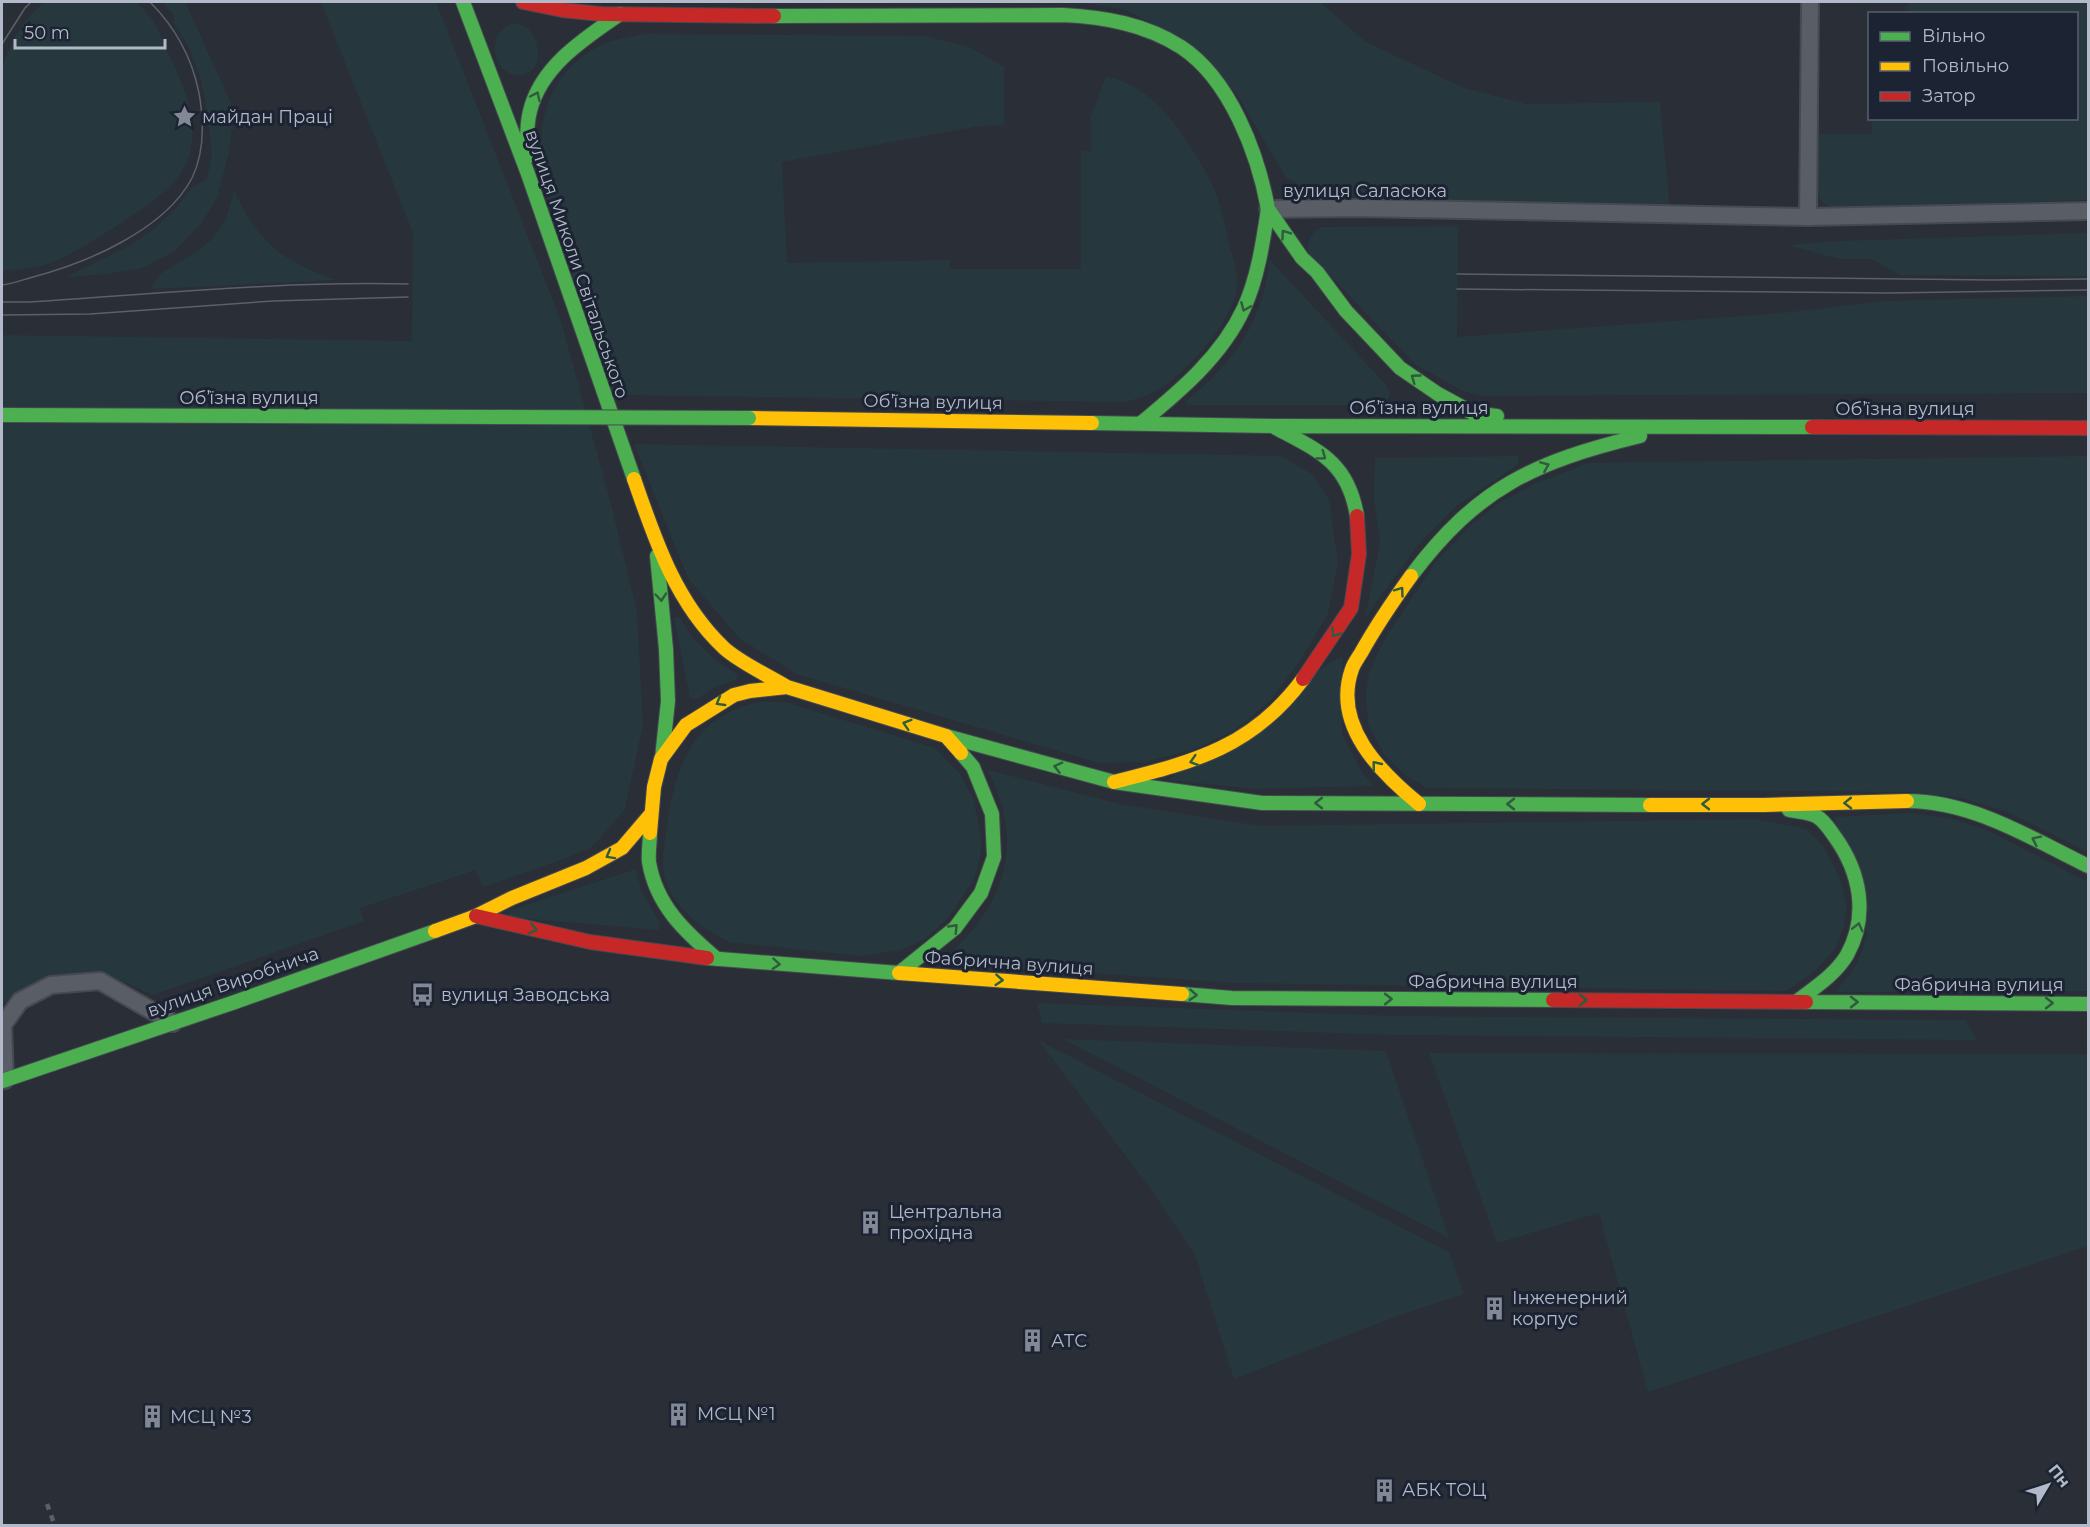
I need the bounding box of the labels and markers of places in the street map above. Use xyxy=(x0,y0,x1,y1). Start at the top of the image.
place icon: майдан Праці xyxy=(171,104,197,130)
place label: майдан Праці xyxy=(202,106,333,128)
bus stop icon: вулиця Заводська xyxy=(410,982,436,1008)
place label: вулиця Заводська xyxy=(441,984,610,1006)
place label: Центральна прохідна xyxy=(889,1201,1002,1244)
building icon: Центральна прохідна xyxy=(858,1209,884,1235)
place label: Інженерний корпус xyxy=(1512,1287,1628,1330)
building icon: Інженерний корпус xyxy=(1481,1295,1507,1321)
building icon: АТС xyxy=(1020,1328,1046,1354)
place label: АТС xyxy=(1051,1330,1087,1352)
building icon: МСЦ №1 xyxy=(666,1401,692,1427)
place label: МСЦ №1 xyxy=(697,1403,775,1425)
building icon: МСЦ №3 xyxy=(139,1404,165,1430)
place label: МСЦ №3 xyxy=(170,1406,252,1428)
building icon: АБК ТОЦ xyxy=(1371,1477,1397,1503)
place label: АБК ТОЦ xyxy=(1402,1479,1487,1501)

